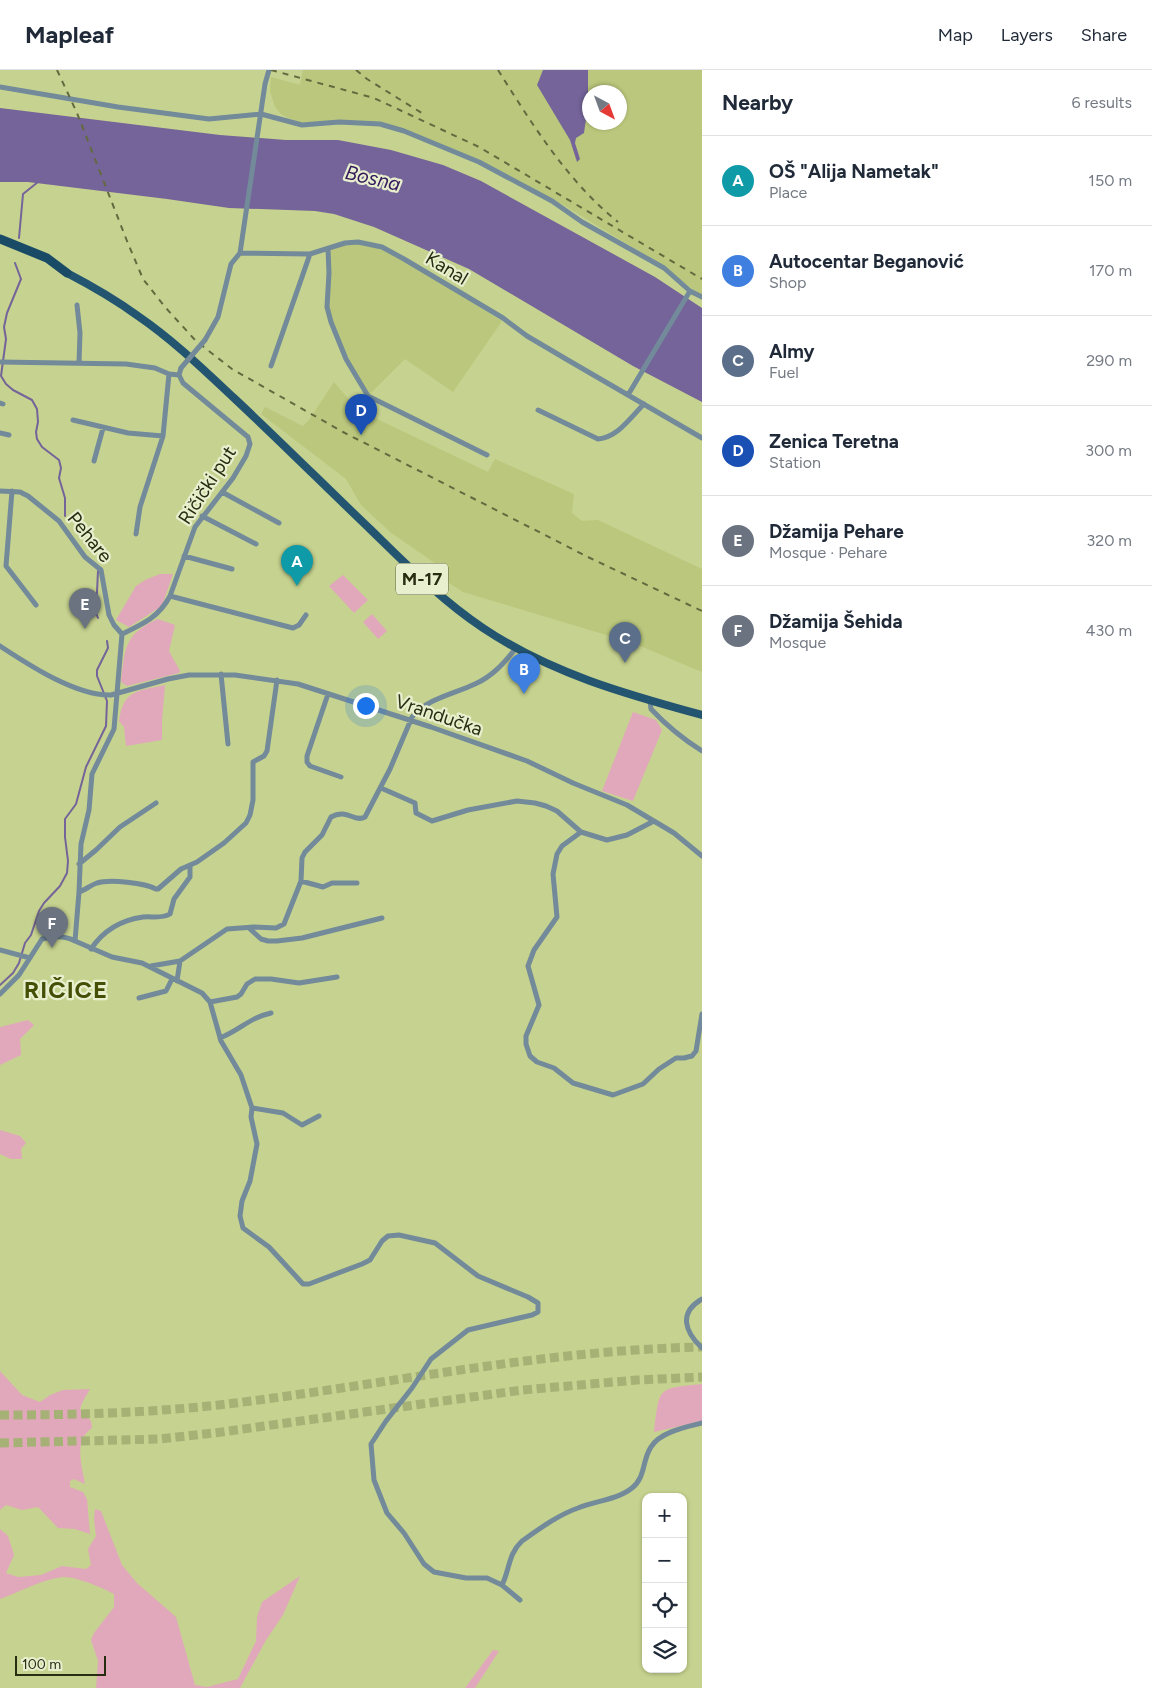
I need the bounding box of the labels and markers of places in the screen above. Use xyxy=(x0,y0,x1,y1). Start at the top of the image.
pin: D xyxy=(345,394,377,435)
pin: A xyxy=(281,545,313,586)
pin: E xyxy=(69,588,101,629)
pin: C xyxy=(609,622,641,663)
pin: B xyxy=(508,653,540,694)
pin: F xyxy=(36,907,68,948)

